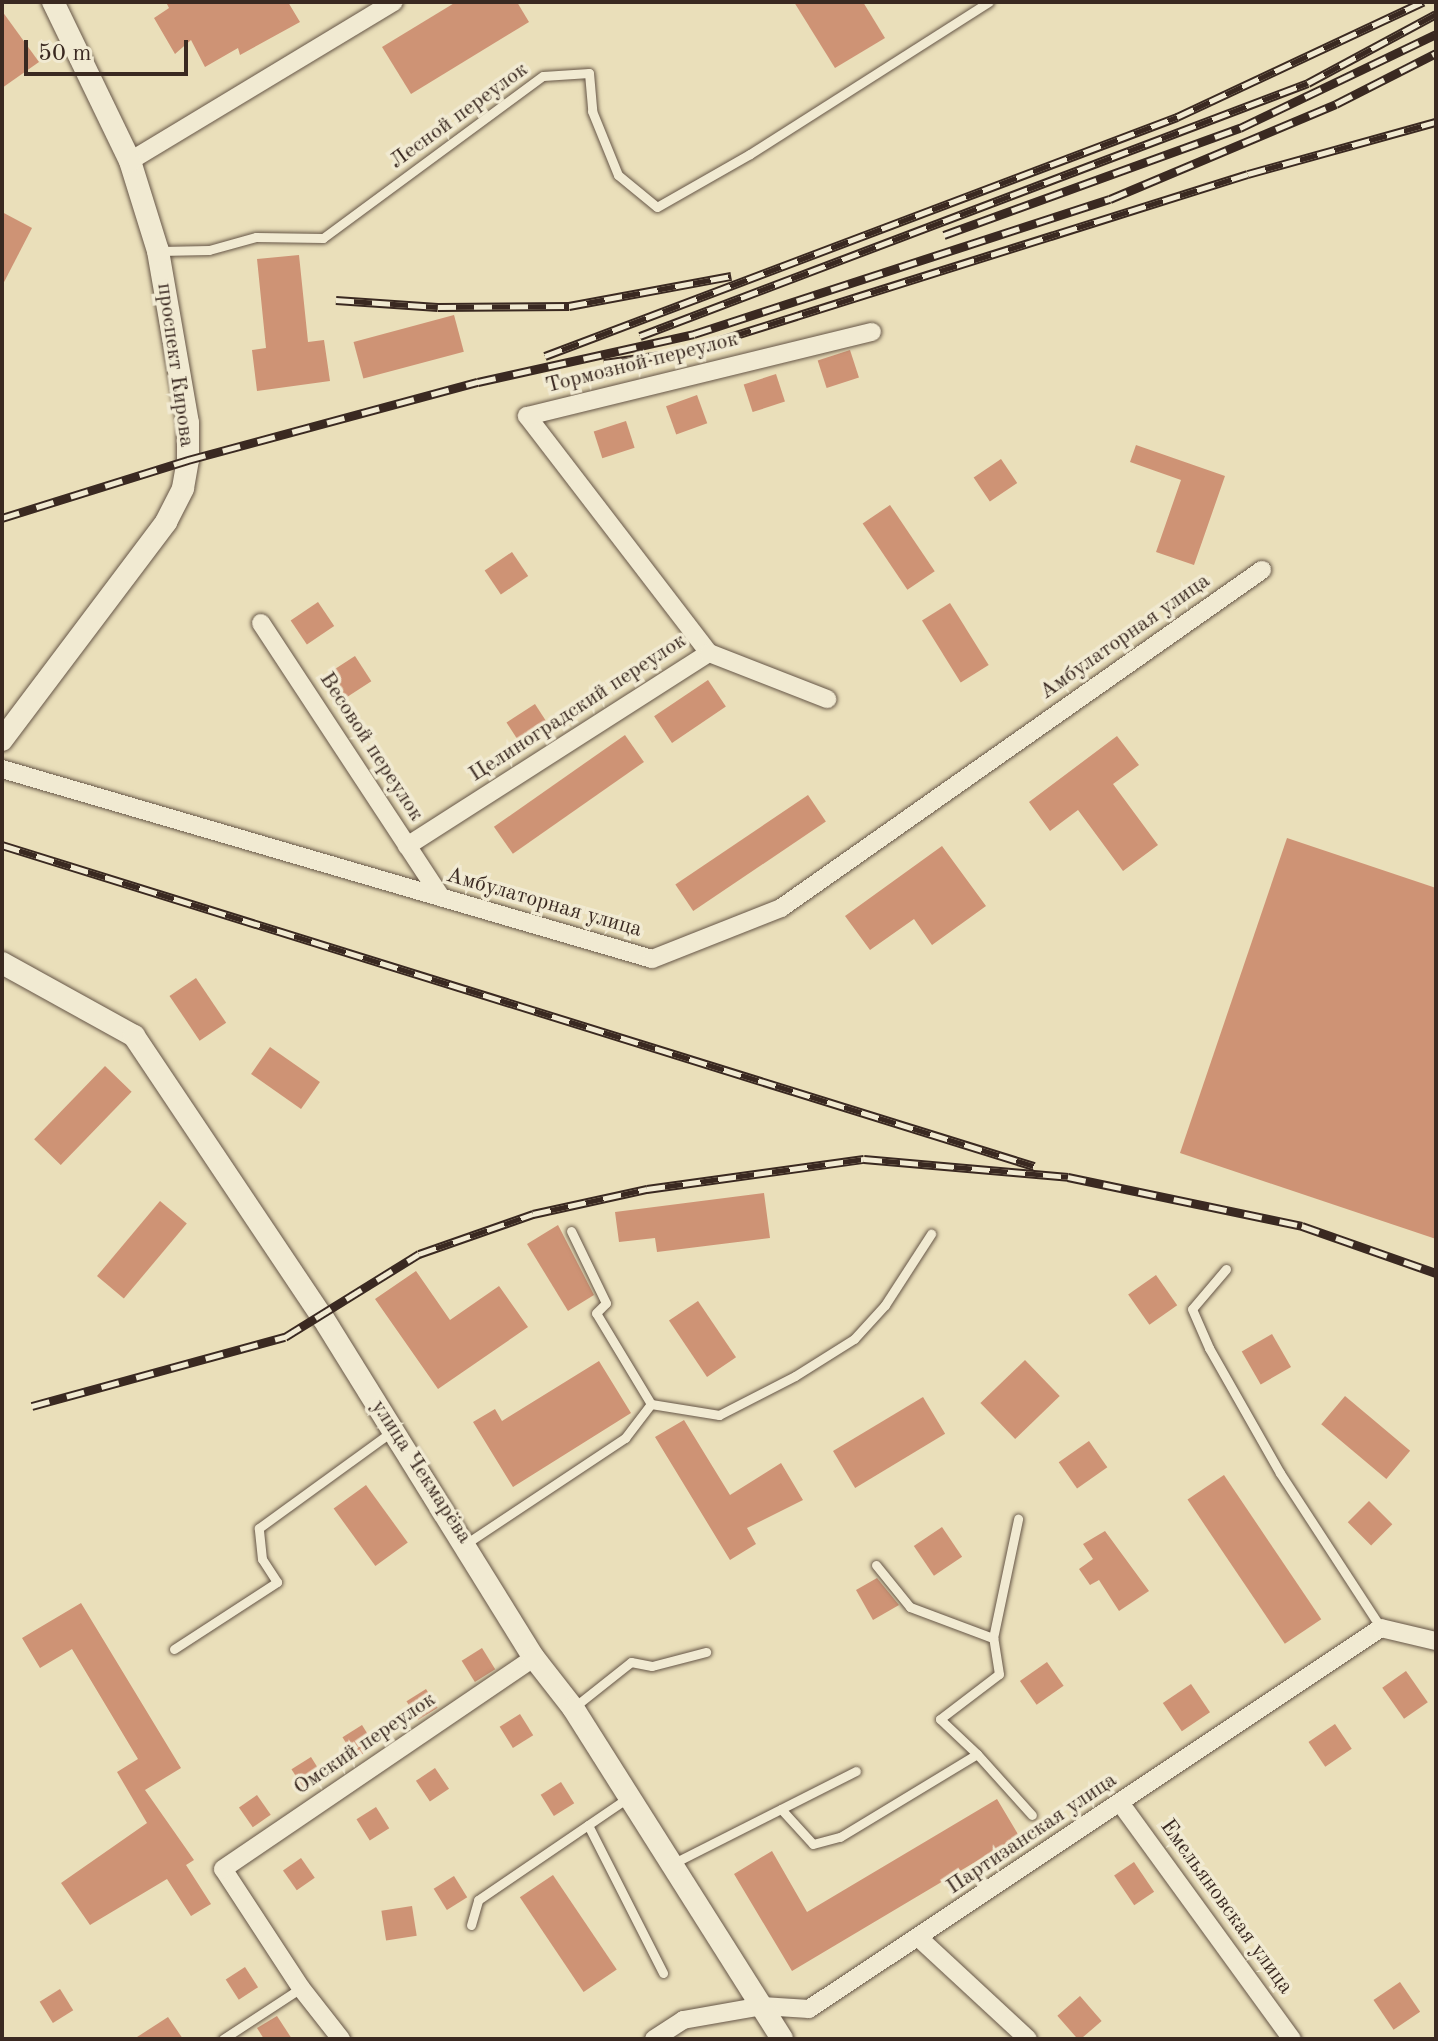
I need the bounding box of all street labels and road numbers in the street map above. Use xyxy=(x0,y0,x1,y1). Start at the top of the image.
street label: Лесной переулок xyxy=(385,57,533,175)
street label: проспект Кирова xyxy=(150,281,200,449)
street label: Тормозной переулок xyxy=(543,326,741,400)
street label: Амбулаторная улица xyxy=(1035,568,1215,706)
street label: Целиноградский переулок xyxy=(464,628,692,788)
street label: Весовой переулок xyxy=(313,668,429,826)
street label: Амбулаторная улица xyxy=(443,862,645,944)
street label: улица Чекмарёва xyxy=(365,1395,477,1549)
street label: Омский переулок xyxy=(289,1687,441,1801)
street label: Партизанская улица xyxy=(942,1767,1122,1901)
street label: Емельяновская улица xyxy=(1154,1814,1298,2000)

